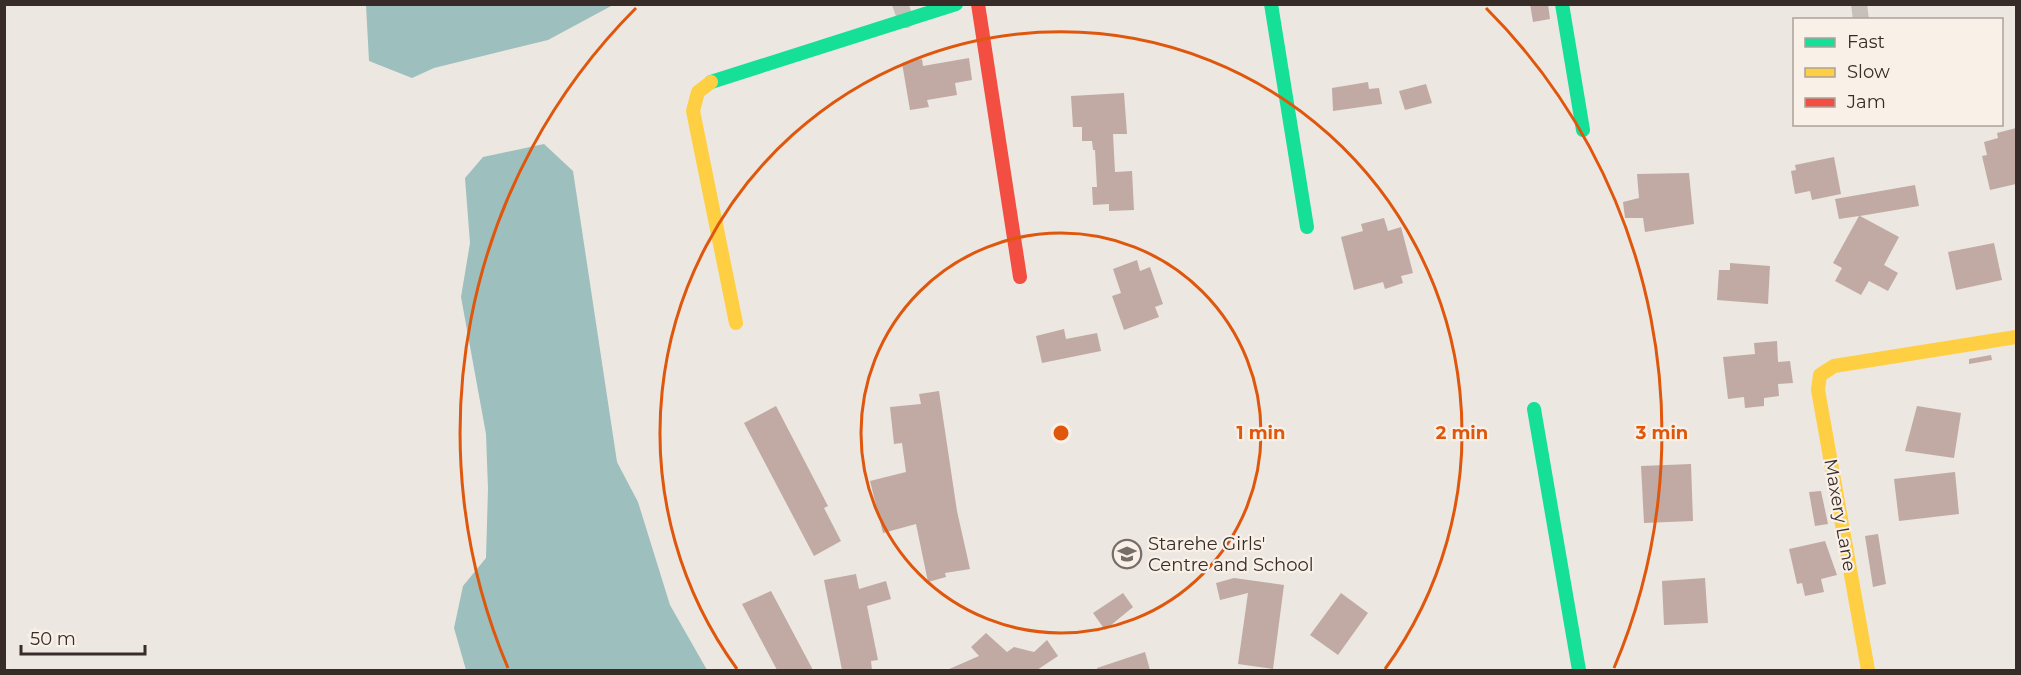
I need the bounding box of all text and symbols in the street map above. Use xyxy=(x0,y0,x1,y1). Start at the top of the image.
legend xyxy=(1793,18,2003,126)
text: Fast xyxy=(1847,31,1885,53)
text: Slow xyxy=(1847,61,1890,83)
text: Jam xyxy=(1846,91,1886,113)
text: 1 min xyxy=(1237,422,1285,444)
text: 2 min xyxy=(1436,422,1488,444)
text: 3 min xyxy=(1635,422,1688,444)
centre of rings xyxy=(1051,423,1071,443)
street label: Maxery Lane xyxy=(1819,457,1861,573)
place label: Starehe Girls' Centre and School xyxy=(1148,533,1314,576)
school or university icon: Starehe Girls' Centre and School xyxy=(1111,538,1143,570)
scale bar xyxy=(21,618,146,656)
text: 50 m xyxy=(30,628,76,650)

